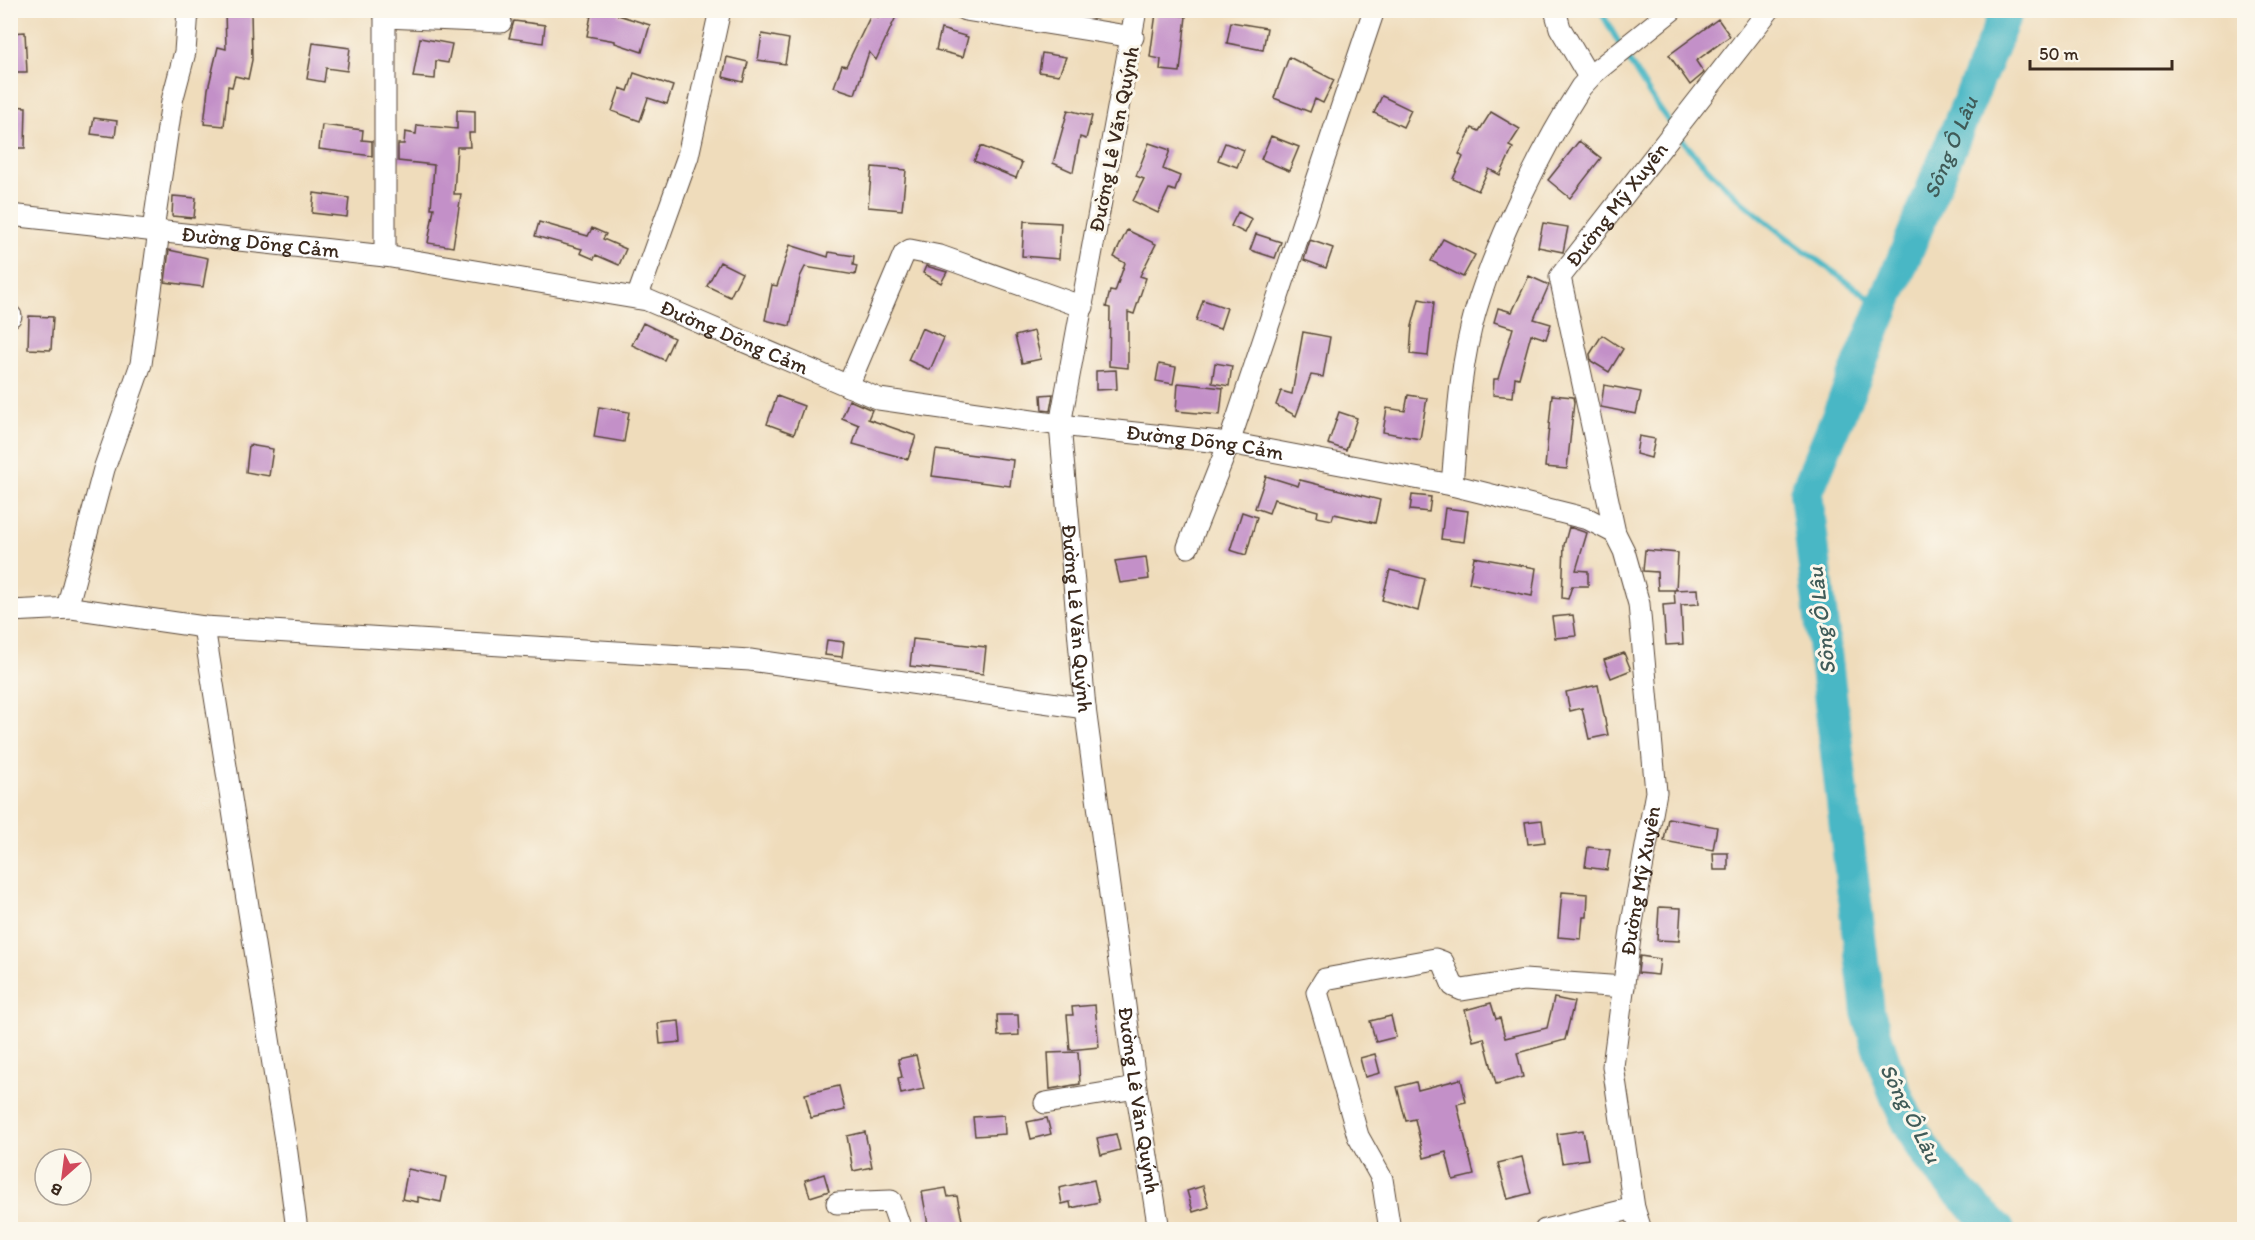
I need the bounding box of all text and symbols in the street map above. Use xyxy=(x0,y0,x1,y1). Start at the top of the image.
scale bar xyxy=(2030,33,2172,71)
text: 50 m xyxy=(2039,43,2079,65)
street label: Đường Lê Văn Quýnh xyxy=(1083,44,1144,234)
water label: Sông Ô Lâu xyxy=(1917,91,1984,202)
street label: Đường Mỹ Xuyên xyxy=(1560,137,1673,271)
street label: Đường Dõng Cảm xyxy=(180,221,341,263)
street label: Đường Dõng Cảm xyxy=(657,294,813,380)
street label: Đường Dõng Cảm xyxy=(1125,419,1286,465)
street label: Đường Lê Văn Quýnh xyxy=(1057,523,1098,714)
water label: Sông Ô Lâu xyxy=(1801,565,1841,676)
street label: Đường Mỹ Xuyên xyxy=(1615,804,1665,957)
street label: Đường Lê Văn Quýnh xyxy=(1113,1005,1166,1196)
water label: Sông Ô Lâu xyxy=(1874,1059,1947,1168)
north arrow xyxy=(33,1147,93,1207)
text: B xyxy=(47,1179,65,1201)

